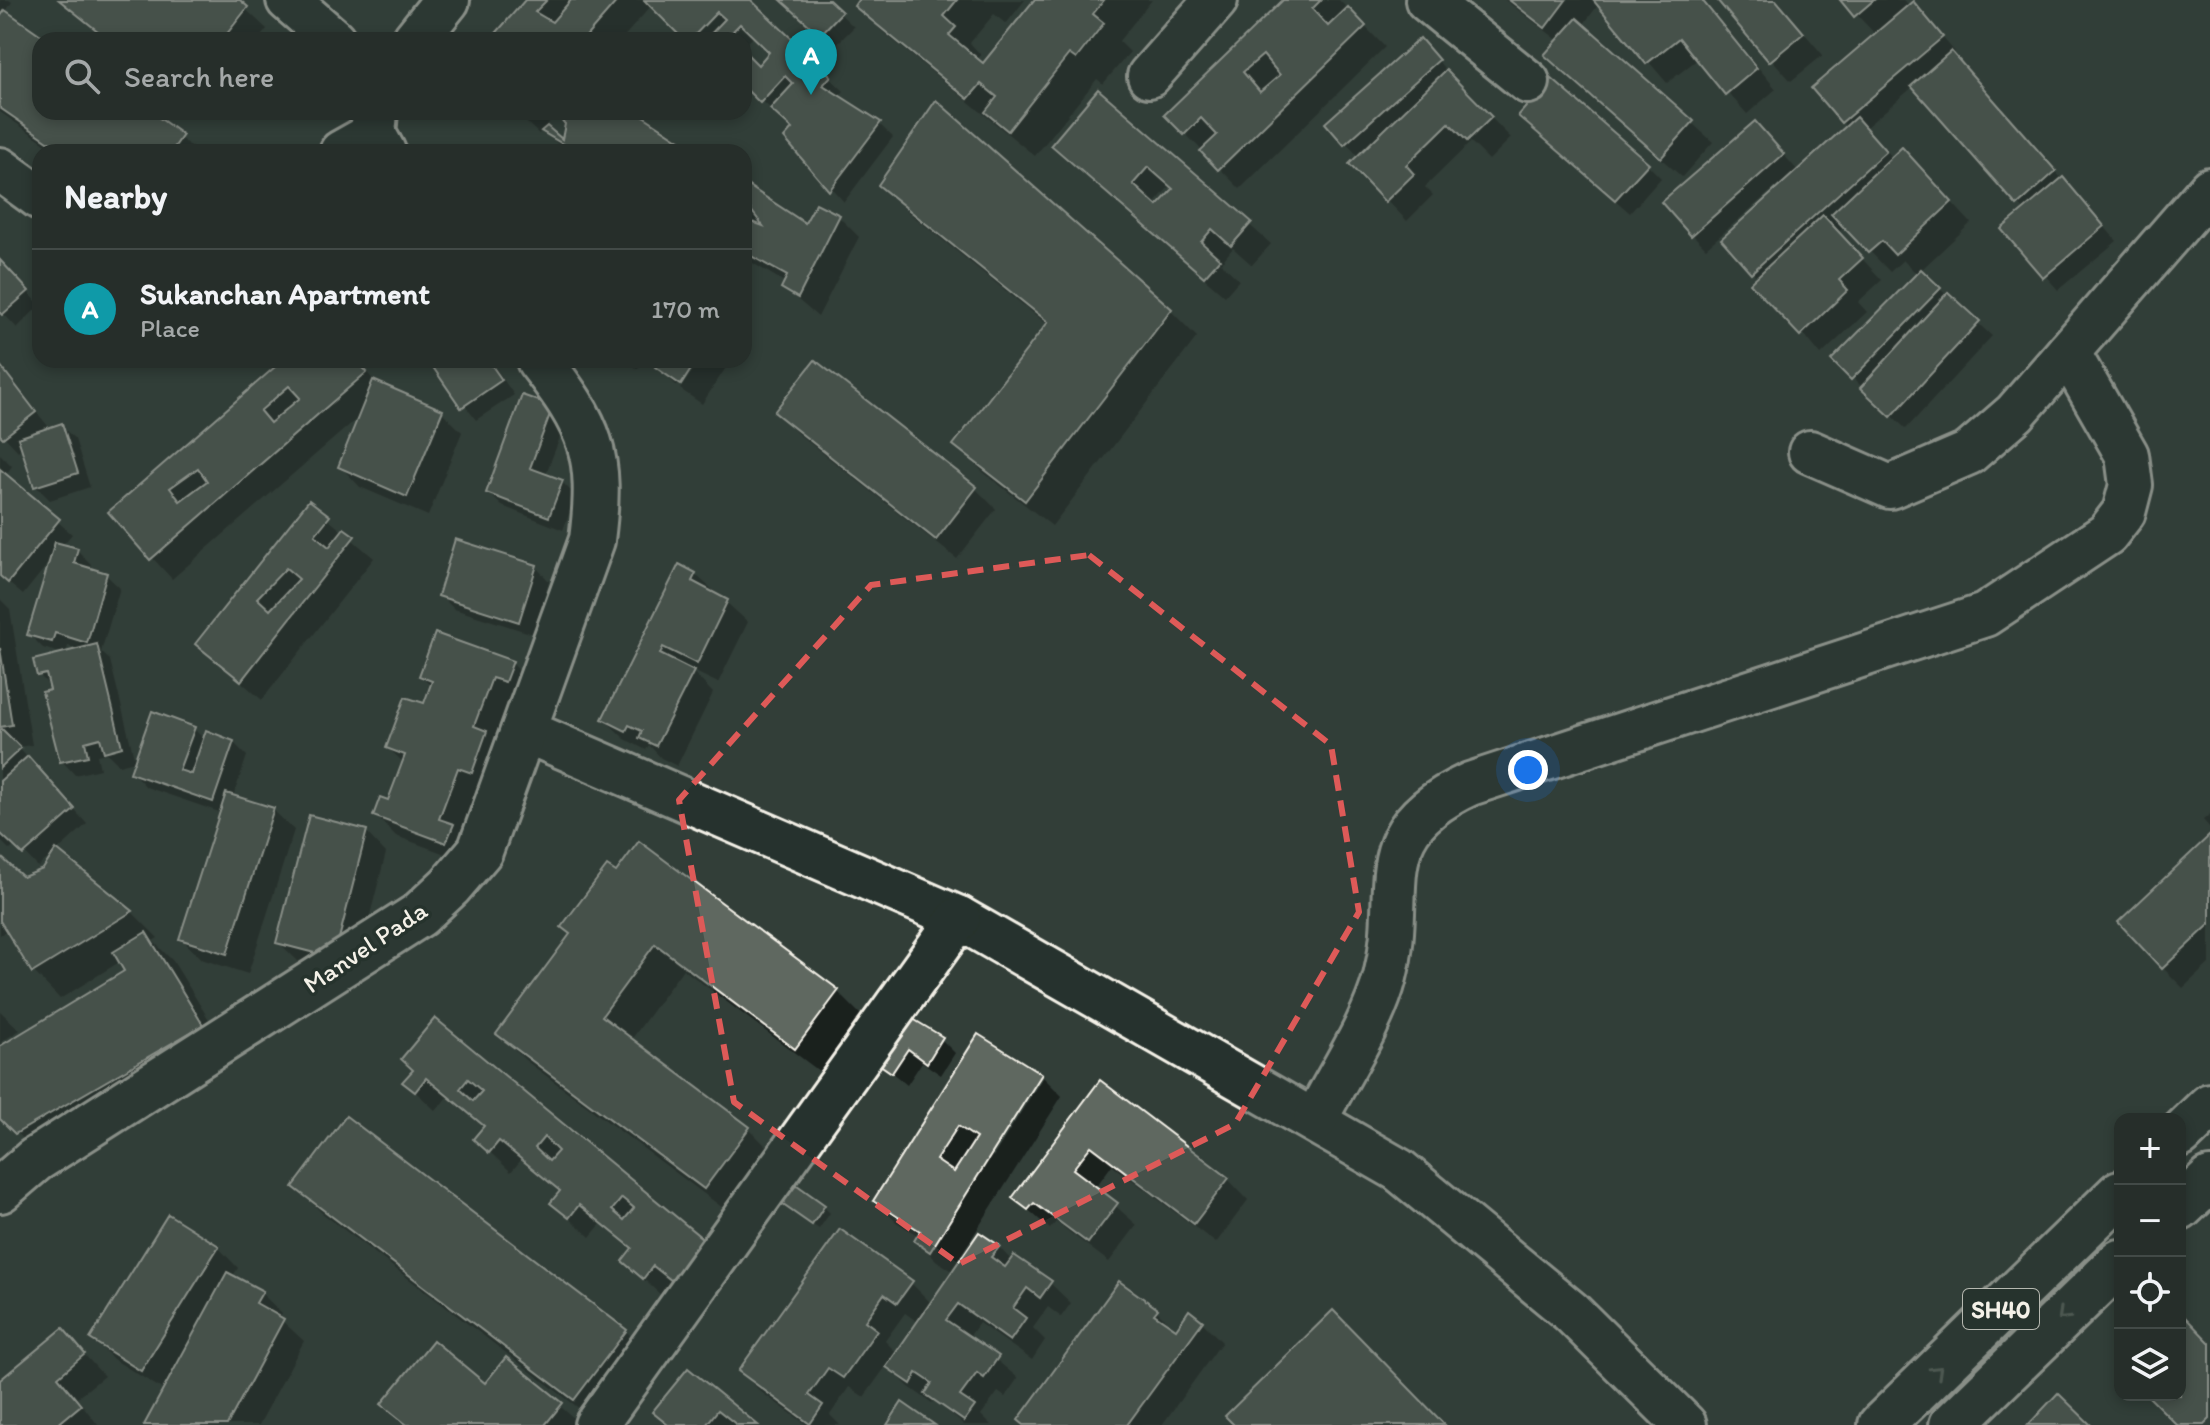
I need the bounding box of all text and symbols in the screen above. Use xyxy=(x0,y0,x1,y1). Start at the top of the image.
pin: A xyxy=(785,29,837,95)
search box xyxy=(32,32,752,120)
icon: search xyxy=(60,54,104,98)
text: Search here xyxy=(124,58,274,95)
text: Nearby xyxy=(64,176,167,217)
text: Sukanchan Apartment xyxy=(140,275,430,312)
text: A xyxy=(82,293,98,325)
text: 170 m xyxy=(651,293,720,325)
text: Place xyxy=(140,312,200,344)
your location xyxy=(1508,750,1548,790)
street label: Manvel Pada xyxy=(297,894,433,1000)
map controls xyxy=(2114,1113,2186,1401)
button: + xyxy=(2114,1113,2186,1185)
button: − xyxy=(2114,1185,2186,1257)
button: locate xyxy=(2114,1257,2186,1329)
road number: SH40 xyxy=(1963,1289,2039,1329)
one-way arrow xyxy=(2057,1306,2072,1320)
button: layers xyxy=(2114,1329,2186,1401)
one-way arrow xyxy=(1928,1365,1942,1380)

